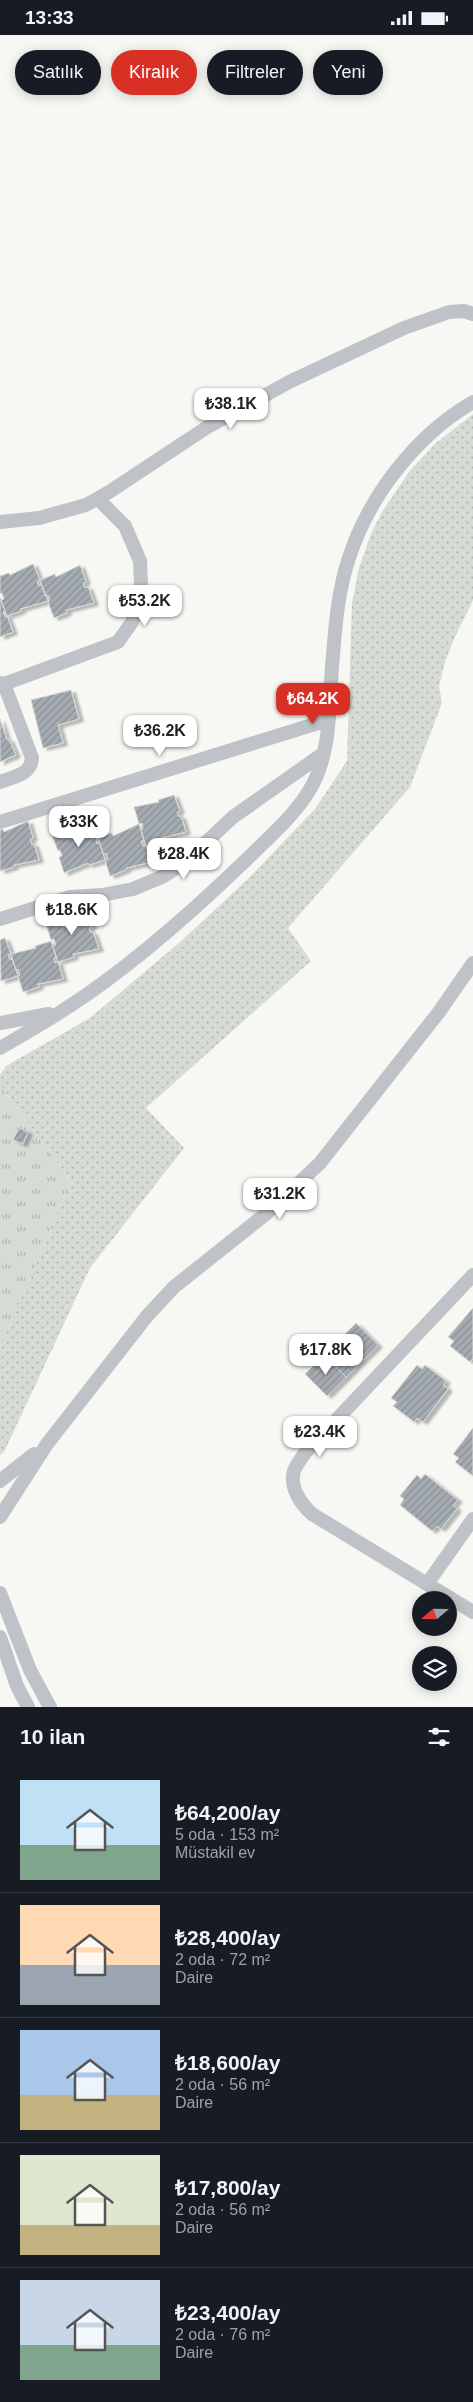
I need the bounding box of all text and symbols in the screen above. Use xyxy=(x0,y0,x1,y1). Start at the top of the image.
text: 13:33 xyxy=(25,7,74,28)
chip: Satılık xyxy=(15,50,101,95)
chip: Kiralık xyxy=(111,50,197,95)
chip: Filtreler xyxy=(207,50,303,95)
chip: Yeni xyxy=(313,50,383,95)
pin: ₺38.1K xyxy=(190,387,272,430)
text: ₺38.1K xyxy=(205,395,257,412)
pin: ₺53.2K xyxy=(104,585,186,627)
text: ₺53.2K xyxy=(119,592,171,609)
pin: ₺64.2K xyxy=(272,683,354,725)
text: ₺64.2K xyxy=(287,690,339,707)
pin: ₺36.2K xyxy=(119,715,201,757)
text: ₺36.2K xyxy=(134,722,186,739)
pin: ₺33K xyxy=(49,805,109,848)
text: ₺33K xyxy=(60,813,98,830)
pin: ₺28.4K xyxy=(143,837,225,880)
text: ₺28.4K xyxy=(158,845,210,862)
pin: ₺18.6K xyxy=(31,893,113,936)
text: ₺18.6K xyxy=(46,901,98,918)
pin: ₺31.2K xyxy=(239,1177,321,1220)
text: ₺31.2K xyxy=(254,1185,306,1202)
pin: ₺17.8K xyxy=(285,1333,367,1376)
text: ₺17.8K xyxy=(300,1341,352,1358)
pin: ₺23.4K xyxy=(279,1415,361,1458)
text: ₺23.4K xyxy=(294,1423,346,1440)
north arrow xyxy=(412,1591,458,1636)
map controls xyxy=(412,1591,457,1691)
button: layers xyxy=(412,1646,457,1691)
icon: filters xyxy=(425,1723,453,1751)
text: 10 ilan xyxy=(20,1725,85,1748)
icon: home xyxy=(60,1800,120,1860)
text: ₺64,200/ay xyxy=(175,1801,280,1824)
text: 5 oda · 153 m² xyxy=(175,1826,279,1843)
text: Müstakil ev xyxy=(175,1844,255,1861)
icon: home xyxy=(60,1925,120,1985)
text: ₺28,400/ay xyxy=(175,1926,280,1949)
text: 2 oda · 72 m² xyxy=(175,1951,270,1968)
text: Daire xyxy=(175,1969,213,1986)
icon: home xyxy=(60,2050,120,2110)
text: ₺18,600/ay xyxy=(175,2051,280,2074)
text: 2 oda · 56 m² xyxy=(175,2076,270,2093)
text: Daire xyxy=(175,2094,213,2111)
icon: home xyxy=(60,2175,120,2235)
text: ₺17,800/ay xyxy=(175,2176,280,2199)
text: 2 oda · 56 m² xyxy=(175,2201,270,2218)
text: Daire xyxy=(175,2219,213,2236)
icon: home xyxy=(60,2300,120,2360)
text: ₺23,400/ay xyxy=(175,2301,280,2324)
text: 2 oda · 76 m² xyxy=(175,2326,270,2343)
text: Daire xyxy=(175,2344,213,2361)

